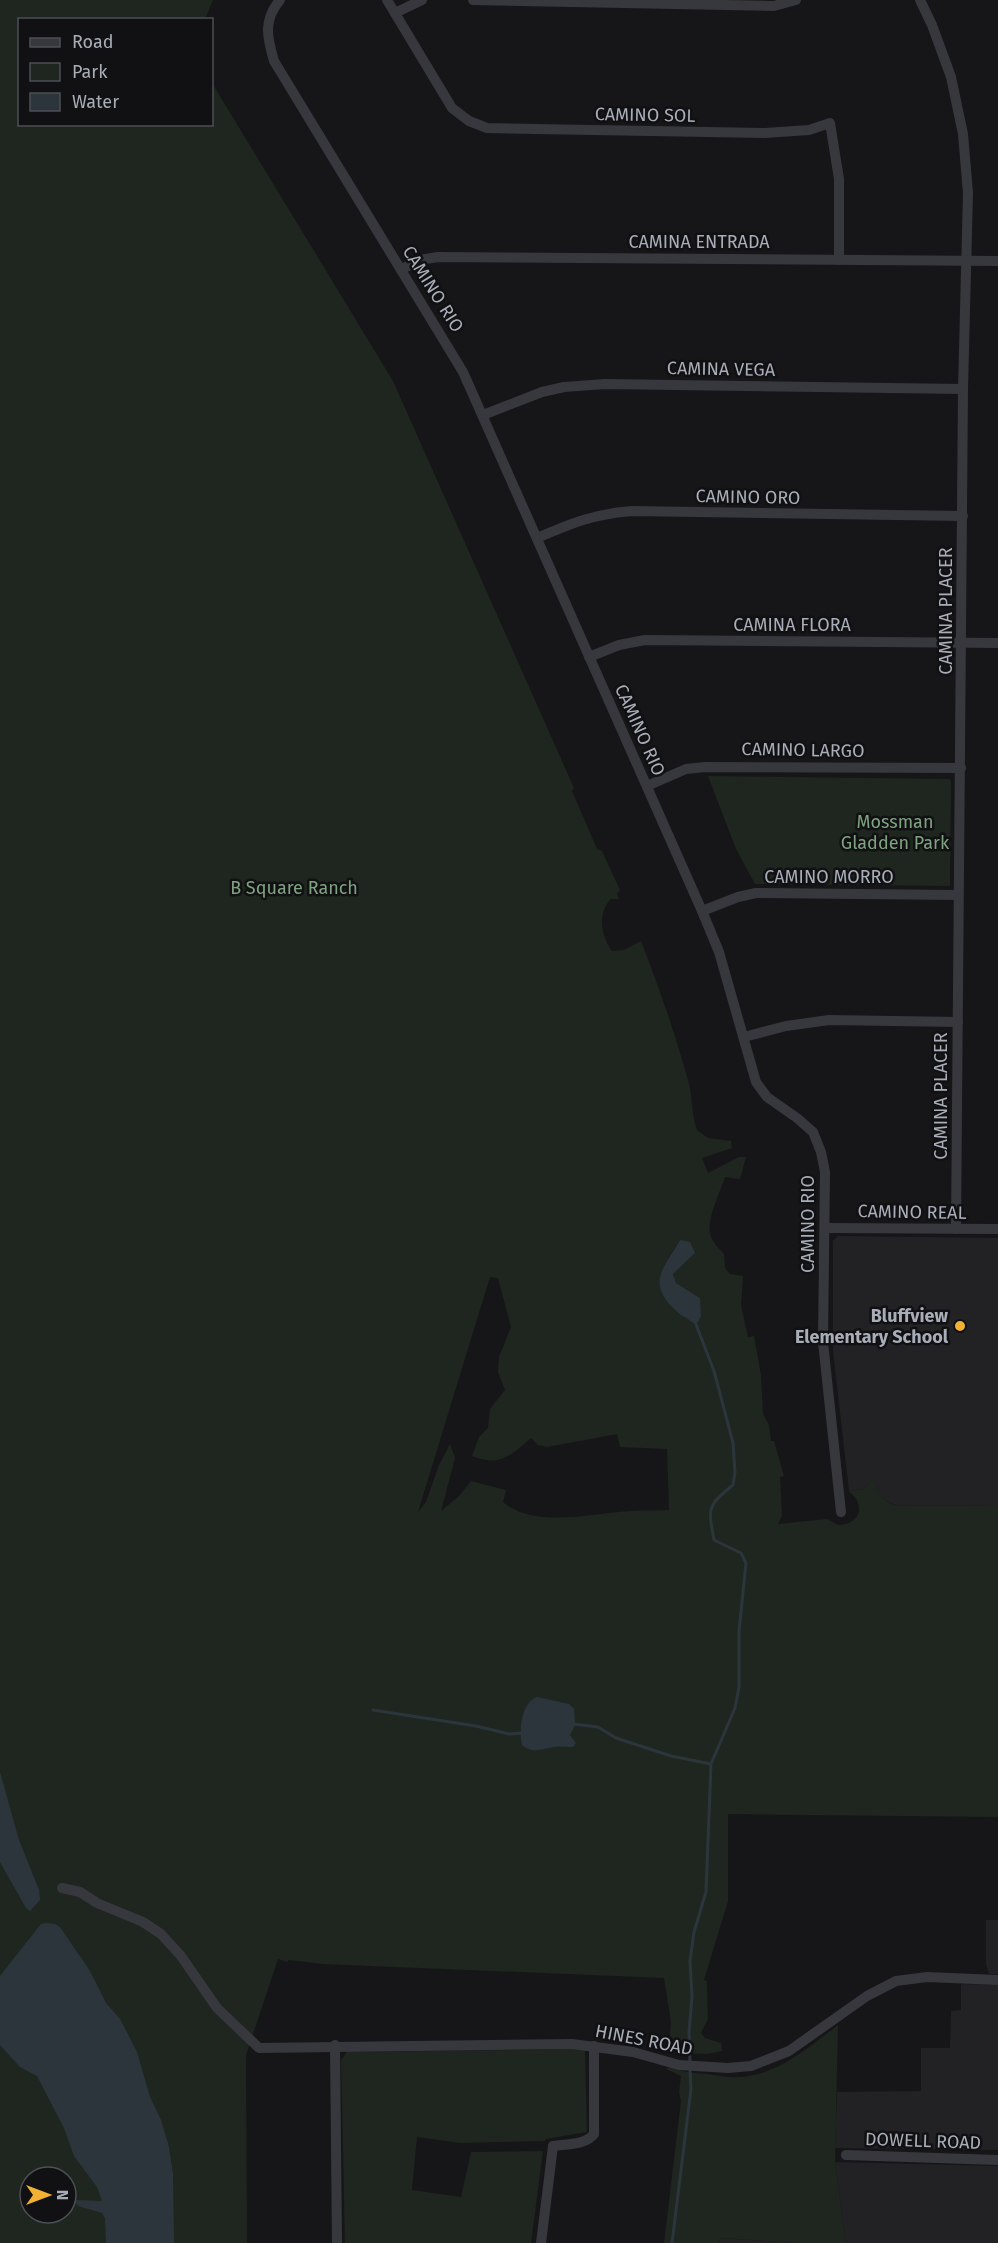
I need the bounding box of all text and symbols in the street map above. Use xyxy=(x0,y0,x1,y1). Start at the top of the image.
legend xyxy=(18,18,213,126)
text: Road xyxy=(72,31,114,53)
text: Park xyxy=(72,61,108,83)
text: Water xyxy=(72,91,119,113)
street label: CAMINO SOL xyxy=(595,103,695,127)
street label: CAMINA ENTRADA xyxy=(628,231,770,253)
street label: CAMINO RIO xyxy=(398,242,468,336)
street label: CAMINA VEGA xyxy=(667,357,776,381)
street label: CAMINO ORO xyxy=(695,485,801,509)
street label: CAMINA PLACER xyxy=(935,547,957,675)
street label: CAMINA FLORA xyxy=(733,614,852,636)
street label: CAMINO RIO xyxy=(610,681,670,779)
street label: CAMINO LARGO xyxy=(741,738,865,762)
park label: Mossman Gladden Park xyxy=(841,811,950,854)
street label: CAMINO MORRO xyxy=(764,866,894,888)
park label: B Square Ranch xyxy=(230,877,358,899)
street label: CAMINA PLACER xyxy=(930,1032,952,1160)
street label: CAMINO RIO xyxy=(797,1175,819,1273)
street label: CAMINO REAL xyxy=(857,1200,967,1224)
place label: Bluffview Elementary School xyxy=(795,1305,949,1348)
marker: Bluffview Elementary School xyxy=(953,1319,967,1333)
street label: HINES ROAD xyxy=(593,2020,695,2060)
street label: DOWELL ROAD xyxy=(865,2128,981,2154)
north arrow xyxy=(18,2165,78,2225)
text: N xyxy=(53,2190,72,2200)

